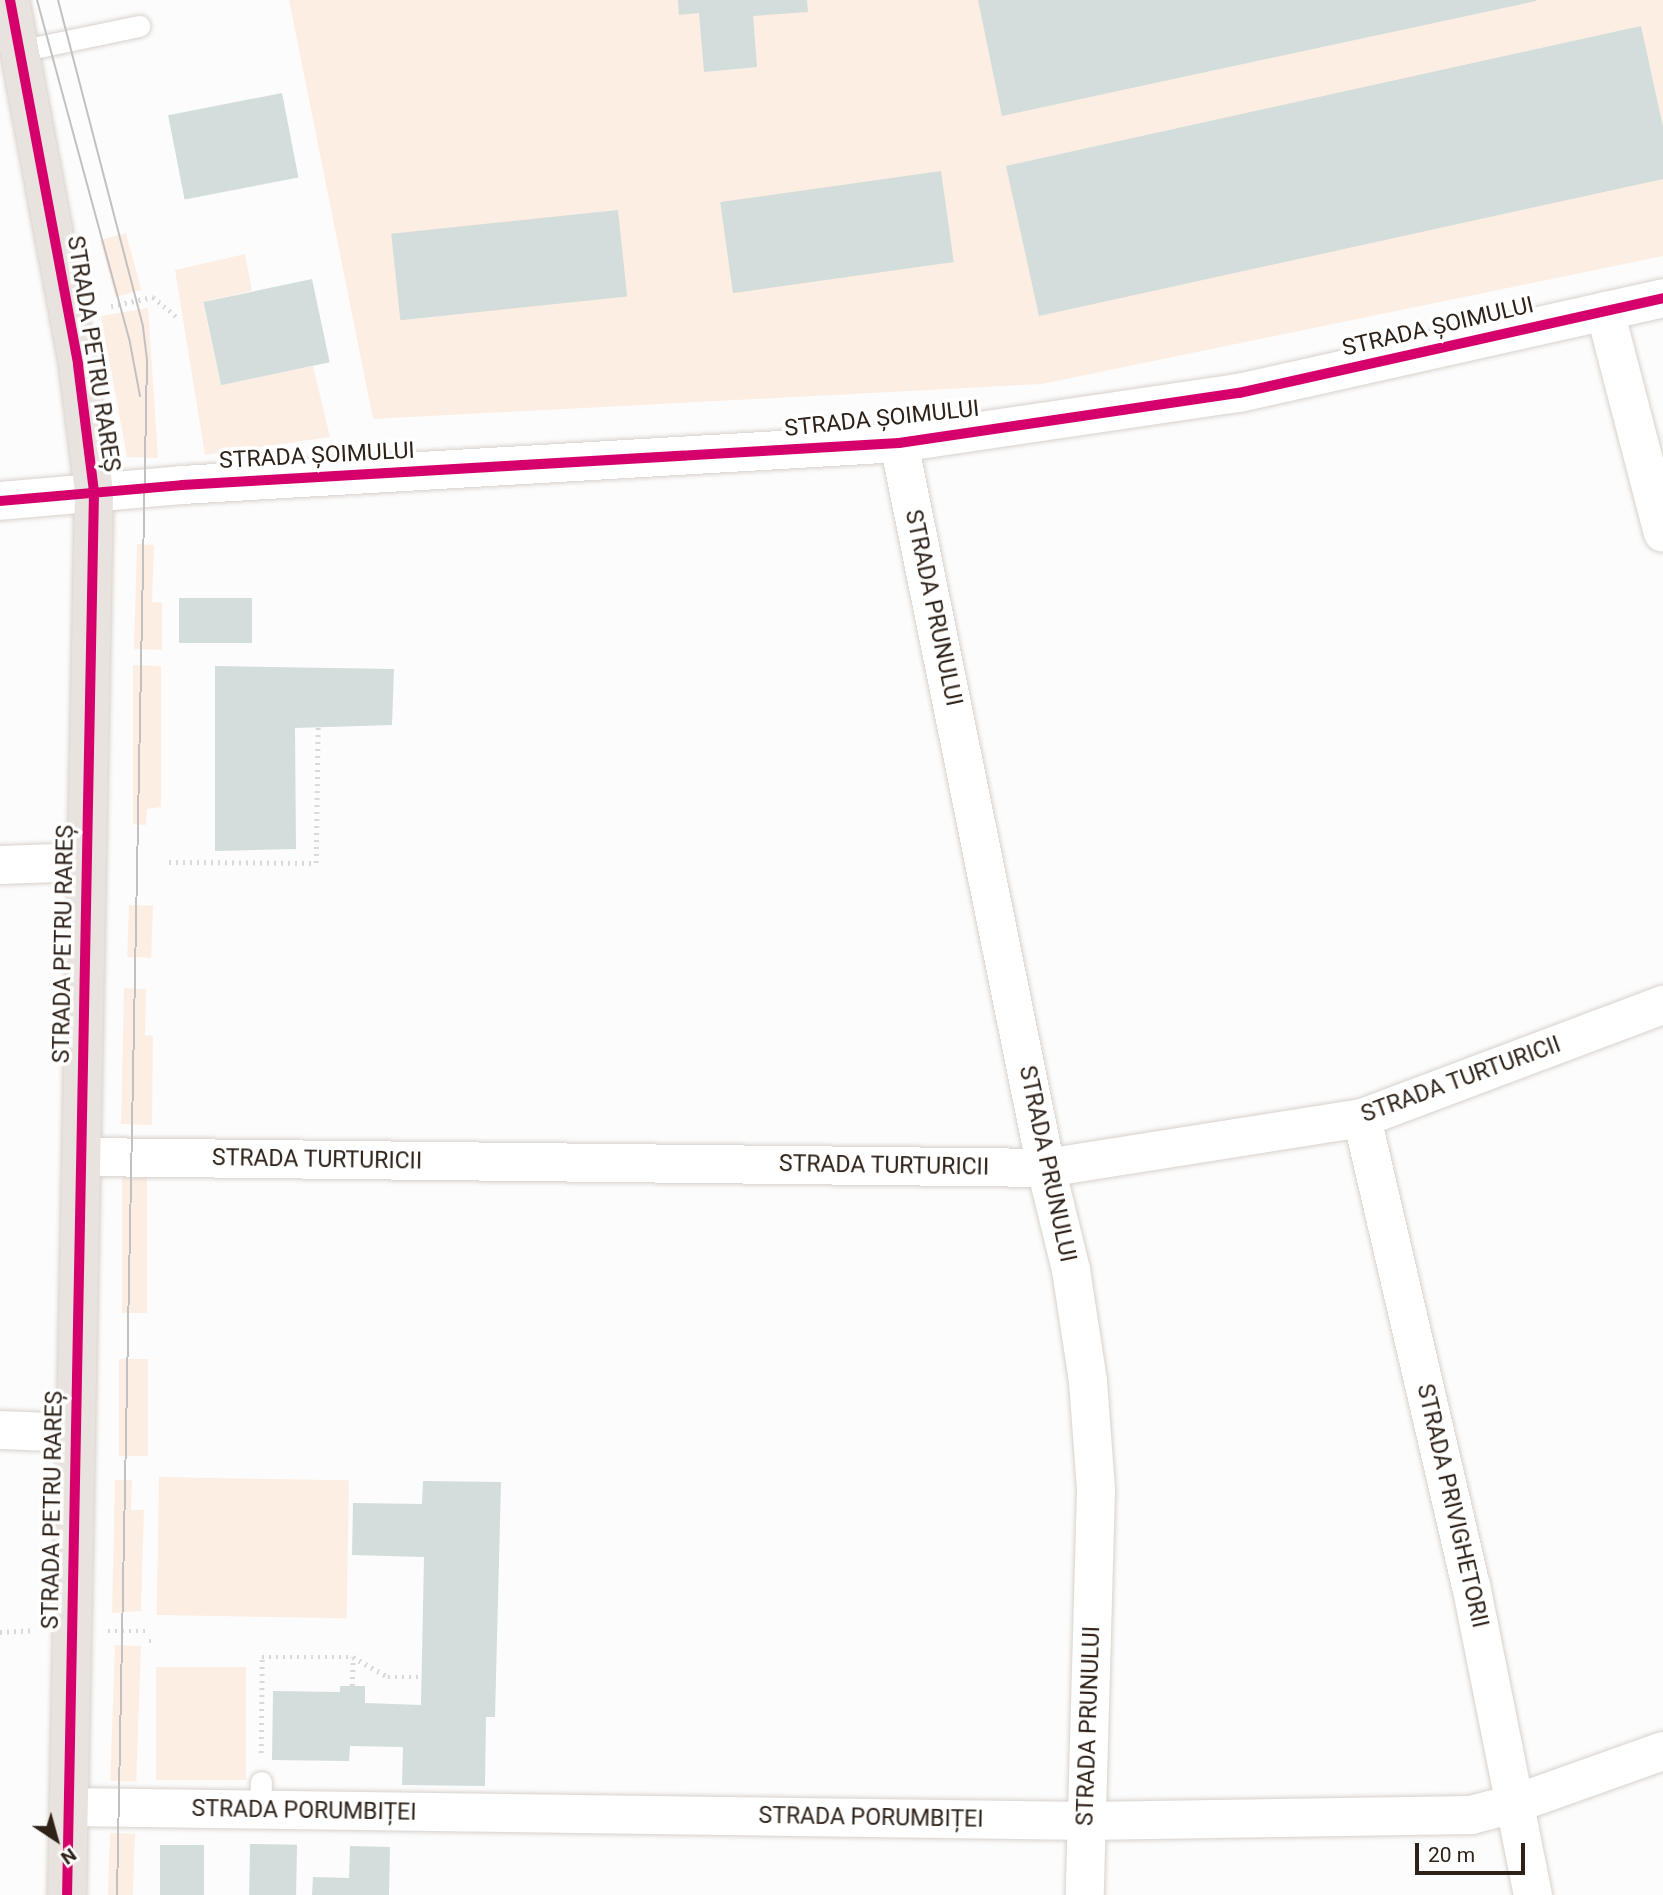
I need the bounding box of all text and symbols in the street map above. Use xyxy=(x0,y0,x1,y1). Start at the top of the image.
street label: STRADA PETRU RAREȘ xyxy=(61,234,125,474)
street label: STRADA ȘOIMULUI xyxy=(1340,292,1536,362)
street label: STRADA ȘOIMULUI xyxy=(783,395,981,443)
street label: STRADA ȘOIMULUI xyxy=(219,437,415,475)
street label: STRADA PRUNULUI xyxy=(899,507,967,709)
street label: STRADA PETRU RAREȘ xyxy=(48,825,80,1063)
street label: STRADA TURTURICII xyxy=(1357,1031,1565,1129)
street label: STRADA PRUNULUI xyxy=(1013,1063,1081,1265)
street label: STRADA TURTURICII xyxy=(211,1144,423,1176)
street label: STRADA TURTURICII xyxy=(778,1150,990,1182)
street label: STRADA PRIVIGHETORII xyxy=(1411,1381,1493,1631)
street label: STRADA PETRU RAREȘ xyxy=(37,1391,69,1629)
street label: STRADA PRUNULUI xyxy=(1072,1626,1106,1826)
street label: STRADA PORUMBIȚEI xyxy=(191,1795,417,1827)
street label: STRADA PORUMBIȚEI xyxy=(758,1802,984,1834)
north arrow xyxy=(21,1804,91,1874)
scale bar xyxy=(1418,1828,1528,1872)
text: N xyxy=(56,1843,81,1870)
text: 20 m xyxy=(1428,1843,1475,1867)

